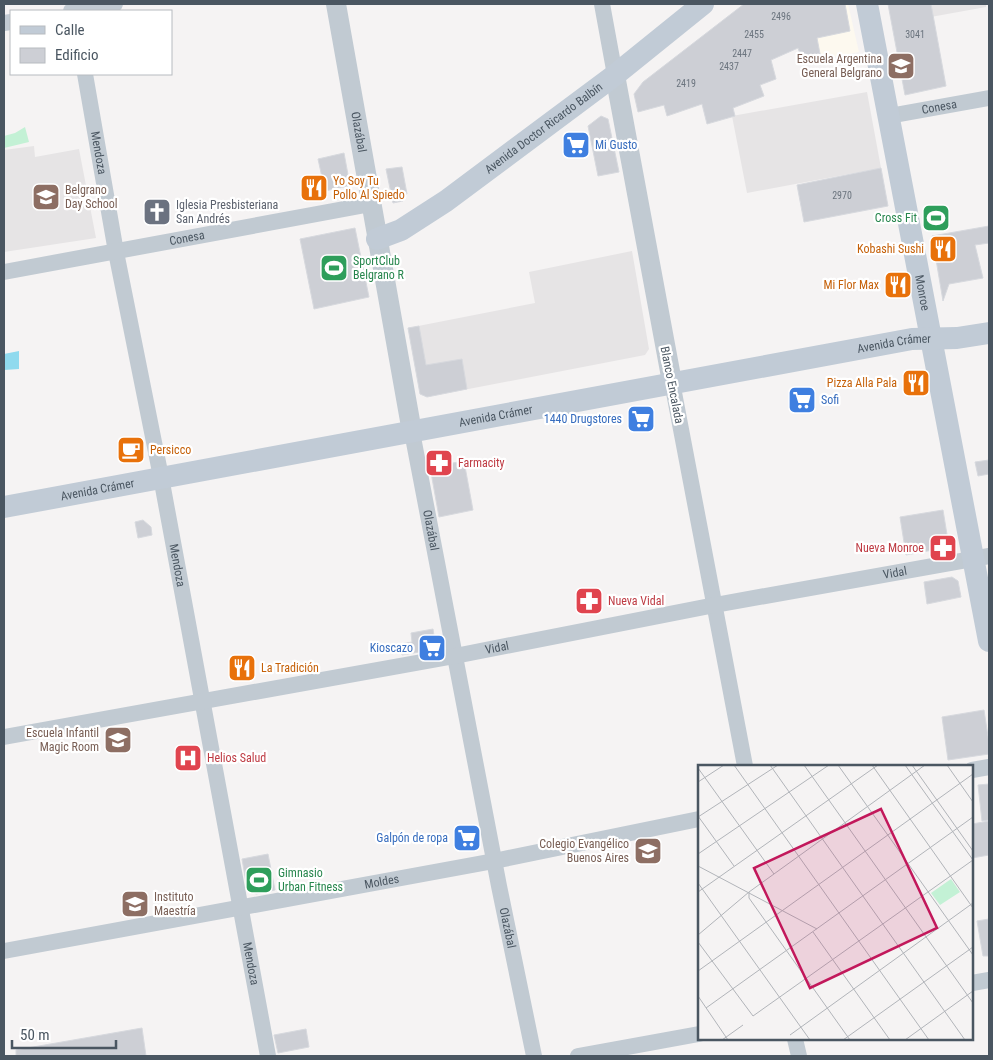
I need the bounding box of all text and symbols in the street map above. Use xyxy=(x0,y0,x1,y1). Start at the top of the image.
legend xyxy=(10,10,172,75)
house number: 2496 xyxy=(771,11,791,22)
text: Calle xyxy=(55,21,85,39)
house number: 2455 xyxy=(744,29,764,40)
house number: 3041 xyxy=(905,29,925,40)
text: Edificio xyxy=(55,46,98,64)
house number: 2447 xyxy=(732,48,752,59)
school or university icon: Escuela Argentina General Belgrano xyxy=(886,51,916,81)
place label: Escuela Argentina General Belgrano xyxy=(797,52,882,80)
house number: 2437 xyxy=(719,61,739,72)
house number: 2419 xyxy=(676,78,696,89)
street label: Avenida Doctor Ricardo Balbín xyxy=(482,80,605,177)
street label: Conesa xyxy=(920,97,958,117)
street label: Olazábal xyxy=(348,110,369,154)
street label: Mendoza xyxy=(88,130,109,176)
supermarket icon: Mi Gusto xyxy=(561,130,591,160)
place label: Mi Gusto xyxy=(595,138,637,152)
restaurant icon: Yo Soy Tu Pollo Al Spiedo xyxy=(299,173,329,203)
place label: Yo Soy Tu Pollo Al Spiedo xyxy=(333,174,405,202)
school or university icon: Belgrano Day School xyxy=(31,182,61,212)
place label: Belgrano Day School xyxy=(65,183,118,211)
house number: 2970 xyxy=(832,190,852,201)
church icon: Iglesia Presbisteriana San Andrés xyxy=(142,197,172,227)
place label: Iglesia Presbisteriana San Andrés xyxy=(176,198,279,226)
sports icon: Cross Fit xyxy=(921,203,951,233)
place label: Cross Fit xyxy=(875,211,917,225)
street label: Conesa xyxy=(168,228,206,248)
restaurant icon: Kobashi Sushi xyxy=(928,234,958,264)
place label: Kobashi Sushi xyxy=(857,242,924,256)
sports icon: SportClub Belgrano R xyxy=(319,253,349,283)
place label: SportClub Belgrano R xyxy=(353,254,405,282)
restaurant icon: Mi Flor Max xyxy=(883,270,913,300)
street label: Monroe xyxy=(912,274,933,312)
place label: Mi Flor Max xyxy=(823,278,879,292)
street label: Avenida Crámer xyxy=(856,332,931,356)
street label: Blanco Encalada xyxy=(658,345,686,425)
restaurant icon: Pizza Alla Pala xyxy=(901,368,931,398)
place label: Pizza Alla Pala xyxy=(827,376,897,390)
supermarket icon: Sofi xyxy=(787,385,817,415)
place label: Sofi xyxy=(821,393,839,407)
street label: Avenida Crámer xyxy=(458,402,534,430)
supermarket icon: 1440 Drugstores xyxy=(626,404,656,434)
place label: 1440 Drugstores xyxy=(544,412,622,426)
cafe icon: Persicco xyxy=(116,435,146,465)
place label: Persicco xyxy=(150,443,191,457)
pharmacy icon: Farmacity xyxy=(424,448,454,478)
place label: Farmacity xyxy=(458,456,505,470)
street label: Avenida Crámer xyxy=(59,476,136,503)
street label: Olazábal xyxy=(420,509,442,552)
pharmacy icon: Nueva Monroe xyxy=(928,533,958,563)
place label: Nueva Monroe xyxy=(856,541,924,555)
street label: Mendoza xyxy=(167,543,188,588)
street label: Vidal xyxy=(882,564,908,582)
pharmacy icon: Nueva Vidal xyxy=(574,586,604,616)
place label: Nueva Vidal xyxy=(608,594,664,608)
supermarket icon: Kioscazo xyxy=(417,633,447,663)
street label: Vidal xyxy=(484,639,510,657)
place label: Kioscazo xyxy=(370,641,413,655)
restaurant icon: La Tradición xyxy=(227,653,257,683)
place label: La Tradición xyxy=(261,661,319,675)
school or university icon: Escuela Infantil Magic Room xyxy=(103,725,133,755)
place label: Escuela Infantil Magic Room xyxy=(26,726,99,754)
hospital icon: Helios Salud xyxy=(173,743,203,773)
place label: Helios Salud xyxy=(207,751,266,765)
inset map xyxy=(698,765,973,1040)
supermarket icon: Galpón de ropa xyxy=(452,823,482,853)
place label: Galpón de ropa xyxy=(376,831,448,845)
school or university icon: Colegio Evangélico Buenos Aires xyxy=(633,836,663,866)
place label: Colegio Evangélico Buenos Aires xyxy=(539,837,629,865)
sports icon: Gimnasio Urban Fitness xyxy=(244,865,274,895)
place label: Gimnasio Urban Fitness xyxy=(278,866,343,894)
street label: Moldes xyxy=(363,872,400,892)
school or university icon: Instituto Maestría xyxy=(120,889,150,919)
place label: Instituto Maestría xyxy=(154,890,196,918)
street label: Olazábal xyxy=(497,906,519,949)
street label: Mendoza xyxy=(240,941,262,987)
scale bar xyxy=(12,1018,116,1050)
text: 50 m xyxy=(20,1026,50,1044)

